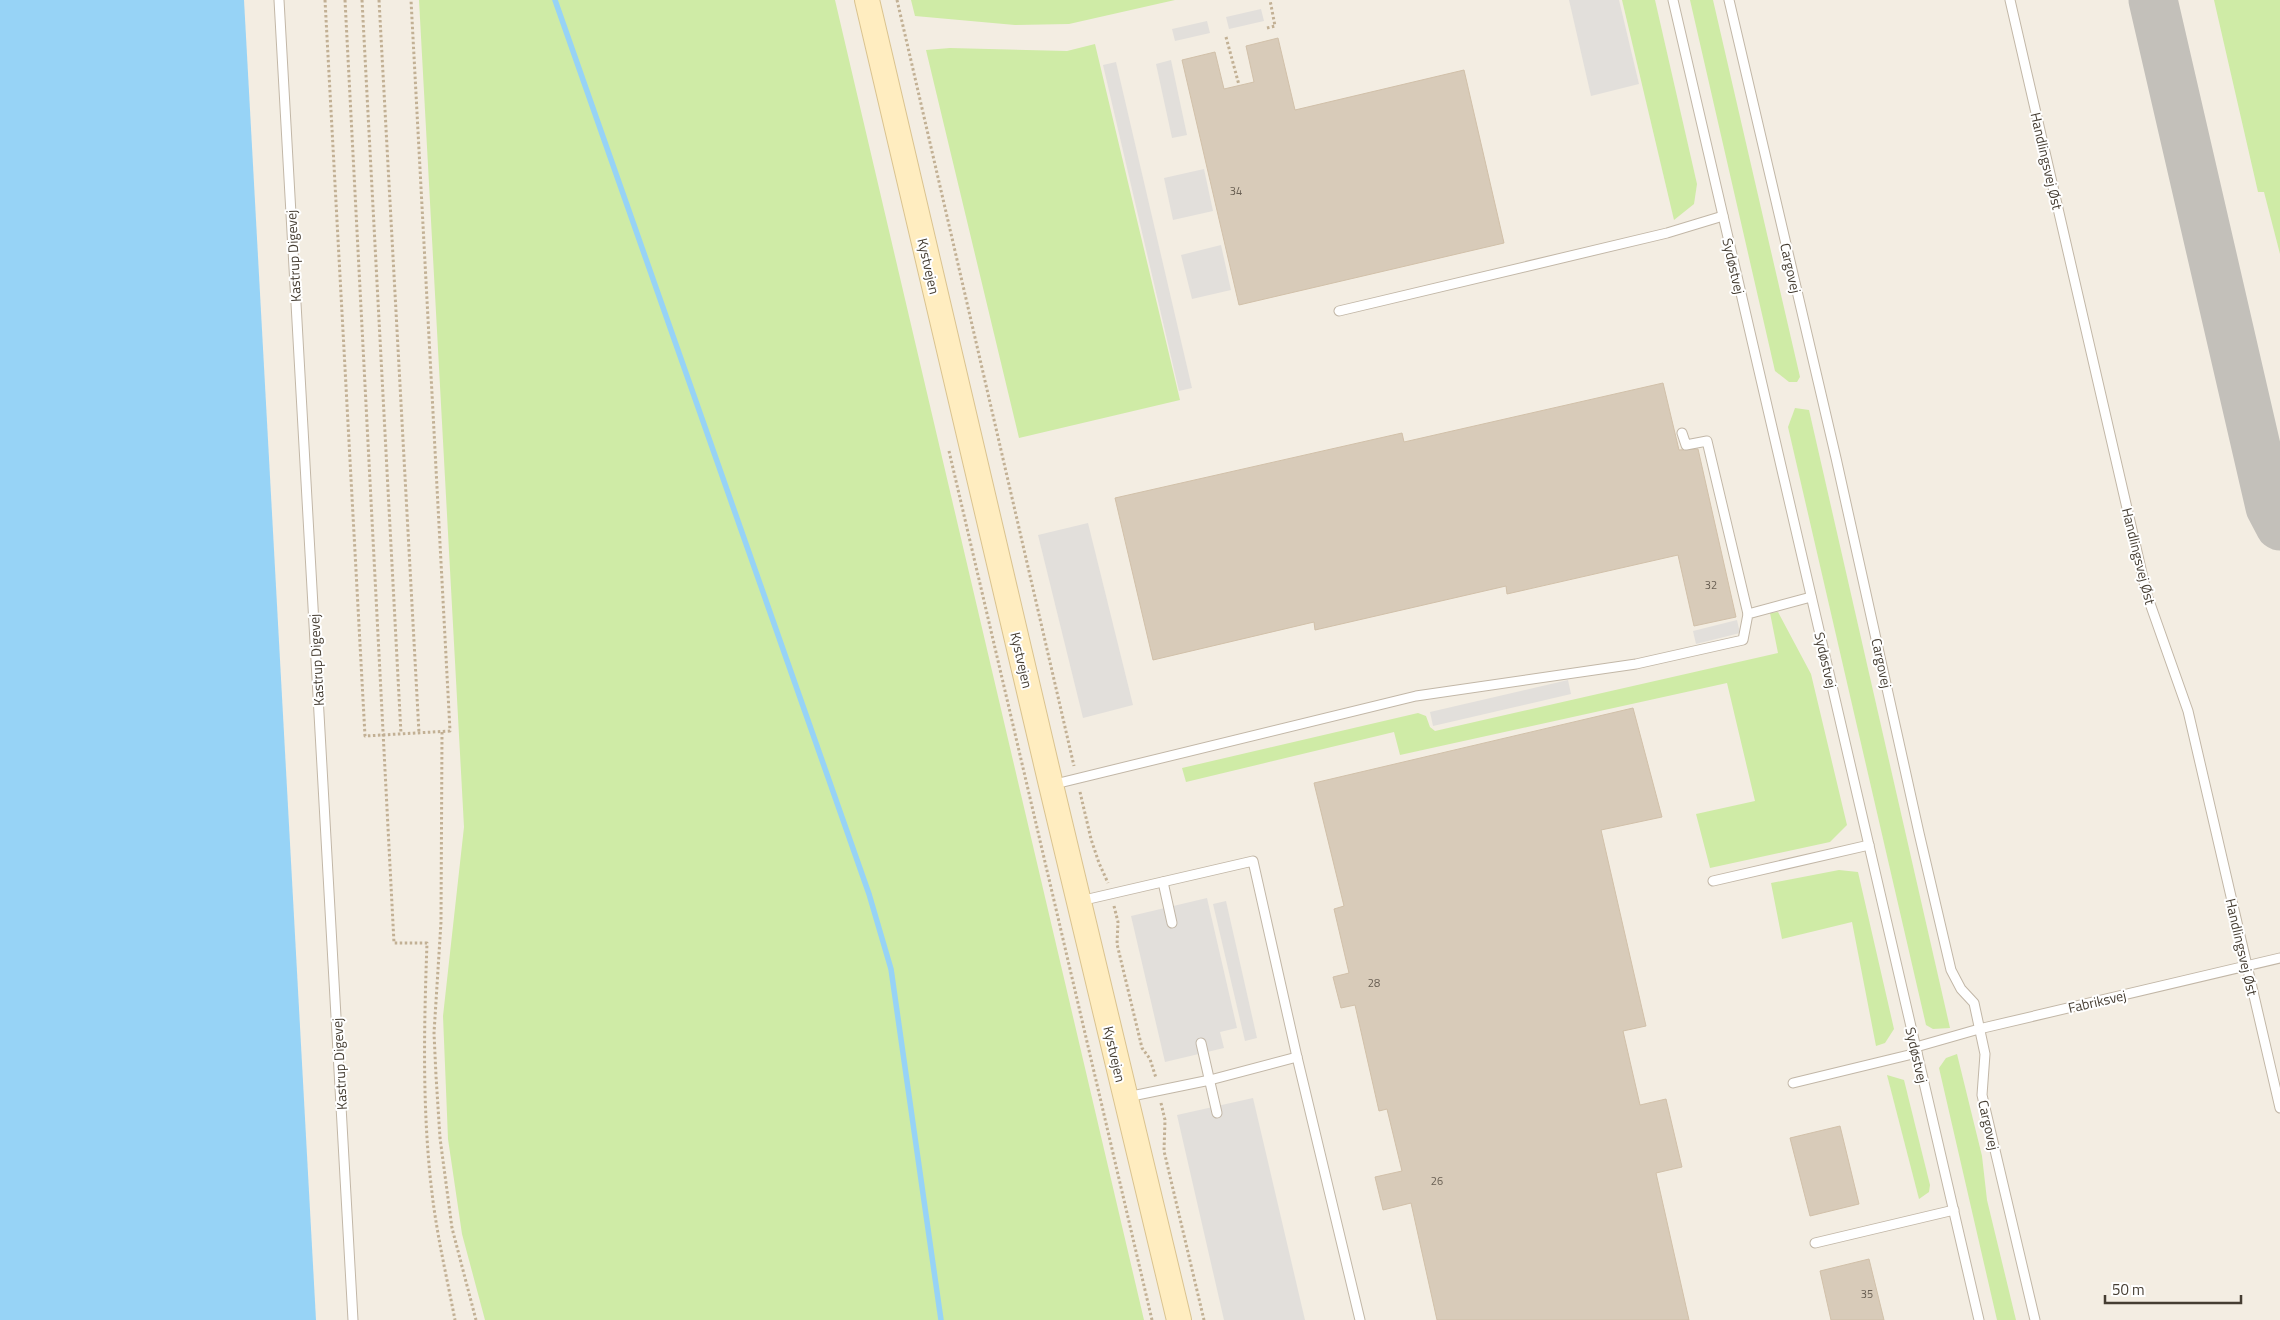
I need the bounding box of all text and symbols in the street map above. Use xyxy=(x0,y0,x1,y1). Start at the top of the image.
street label: Handlingsvej Øst xyxy=(2026,110,2068,212)
house number: 34 xyxy=(1230,183,1242,199)
street label: Kastrup Digevej xyxy=(280,209,306,303)
street label: Kystvejen xyxy=(912,236,946,296)
street label: Sydøstvej xyxy=(1717,236,1751,296)
street label: Cargovej xyxy=(1775,241,1807,295)
street label: Handlingsvej Øst xyxy=(2117,505,2161,607)
house number: 32 xyxy=(1705,577,1717,593)
street label: Kastrup Digevej xyxy=(303,613,329,707)
street label: Kystvejen xyxy=(1005,630,1039,690)
street label: Sydøstvej xyxy=(1809,630,1843,690)
street label: Cargovej xyxy=(1866,636,1898,690)
street label: Handlingsvej Øst xyxy=(2221,896,2263,998)
house number: 28 xyxy=(1368,975,1380,991)
street label: Fabriksvej xyxy=(2066,984,2128,1018)
street label: Kastrup Digevej xyxy=(326,1017,352,1111)
street label: Kystvejen xyxy=(1098,1024,1132,1084)
street label: Sydøstvej xyxy=(1900,1025,1934,1085)
street label: Cargovej xyxy=(1973,1098,2005,1152)
house number: 26 xyxy=(1431,1173,1443,1189)
scale bar xyxy=(2105,1272,2241,1304)
text: 50 m xyxy=(2112,1278,2145,1301)
house number: 35 xyxy=(1861,1286,1873,1302)

